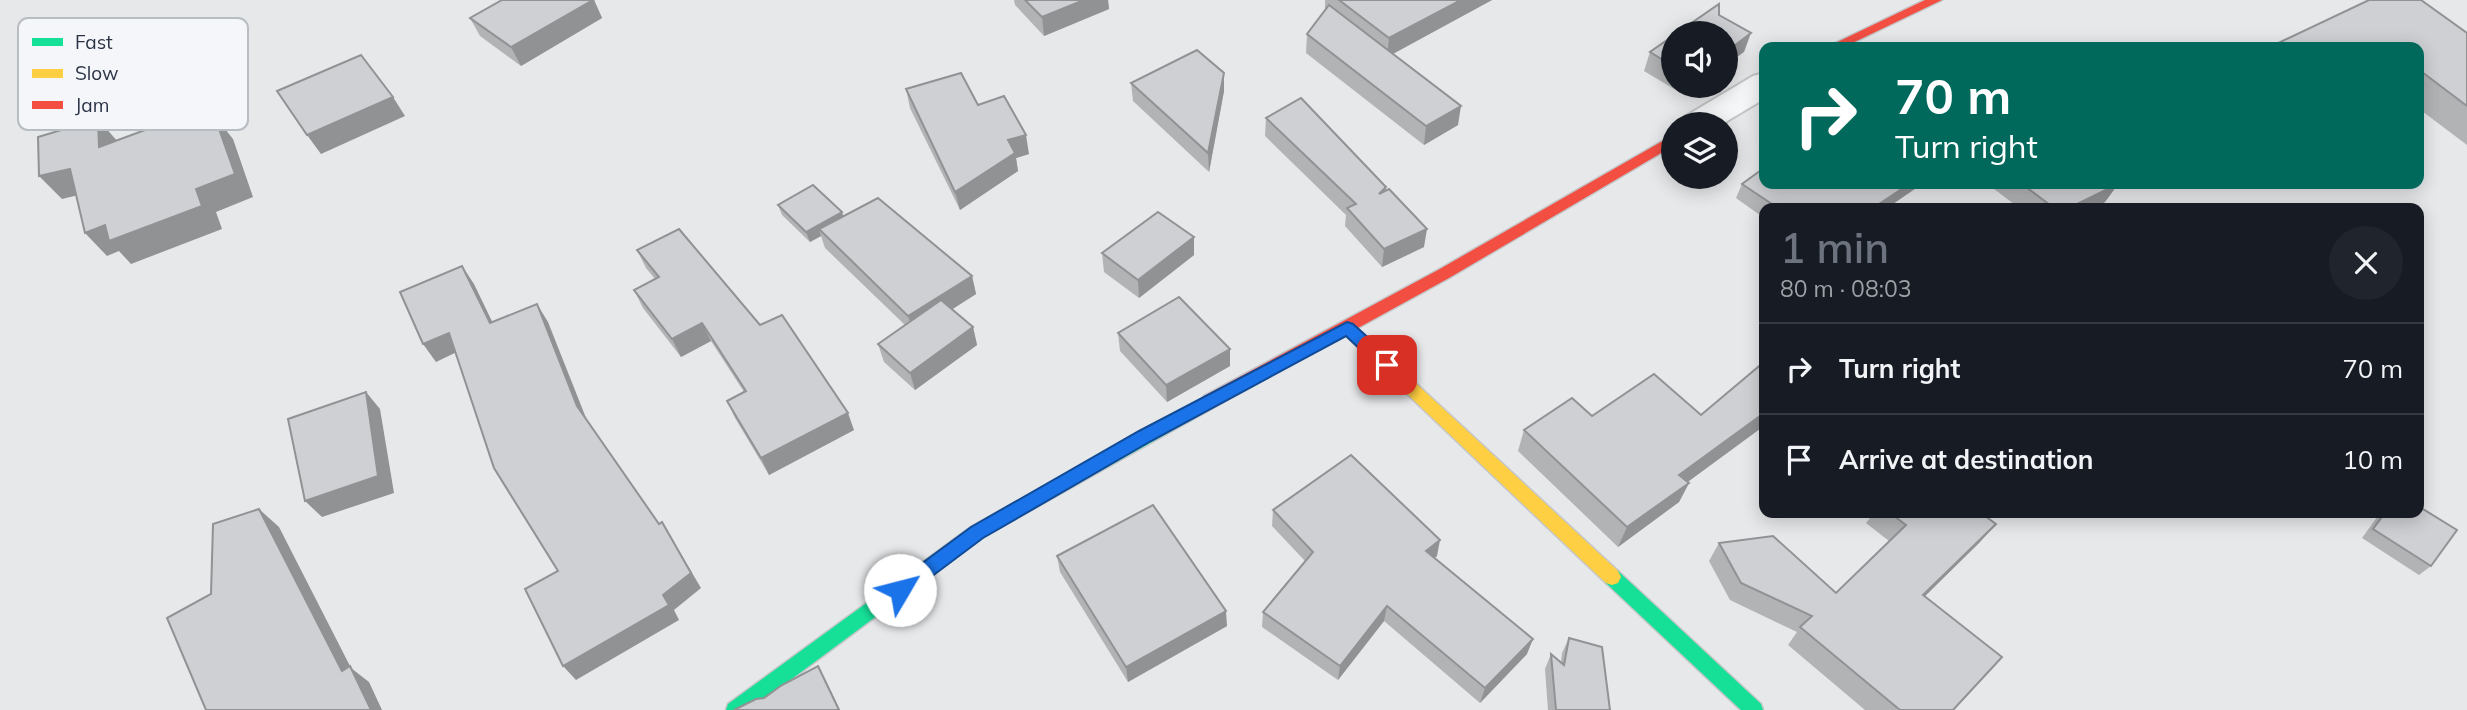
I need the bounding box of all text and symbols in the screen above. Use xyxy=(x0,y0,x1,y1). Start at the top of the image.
legend xyxy=(18,18,248,130)
map controls xyxy=(1661,21,1738,189)
button: sound xyxy=(1661,21,1738,98)
text: Fast xyxy=(75,30,113,54)
text: Slow xyxy=(75,61,119,85)
text: 70 m xyxy=(1895,65,2011,126)
icon: right xyxy=(1780,70,1871,161)
text: Jam xyxy=(75,93,109,117)
button: layers xyxy=(1661,112,1738,189)
text: Turn right xyxy=(1895,126,2038,166)
text: 1 min xyxy=(1780,221,1889,274)
button: close xyxy=(2329,226,2403,300)
text: 80 m · 08:03 xyxy=(1780,274,1912,303)
pin xyxy=(1357,335,1417,395)
icon: arrive xyxy=(1368,346,1406,384)
icon: right xyxy=(1780,350,1818,388)
text: Turn right xyxy=(1839,352,1960,385)
text: 70 m xyxy=(2342,352,2403,385)
icon: arrive xyxy=(1780,441,1818,479)
text: Arrive at destination xyxy=(1839,443,2094,476)
text: 10 m xyxy=(2342,443,2403,476)
position arrow xyxy=(863,553,937,627)

